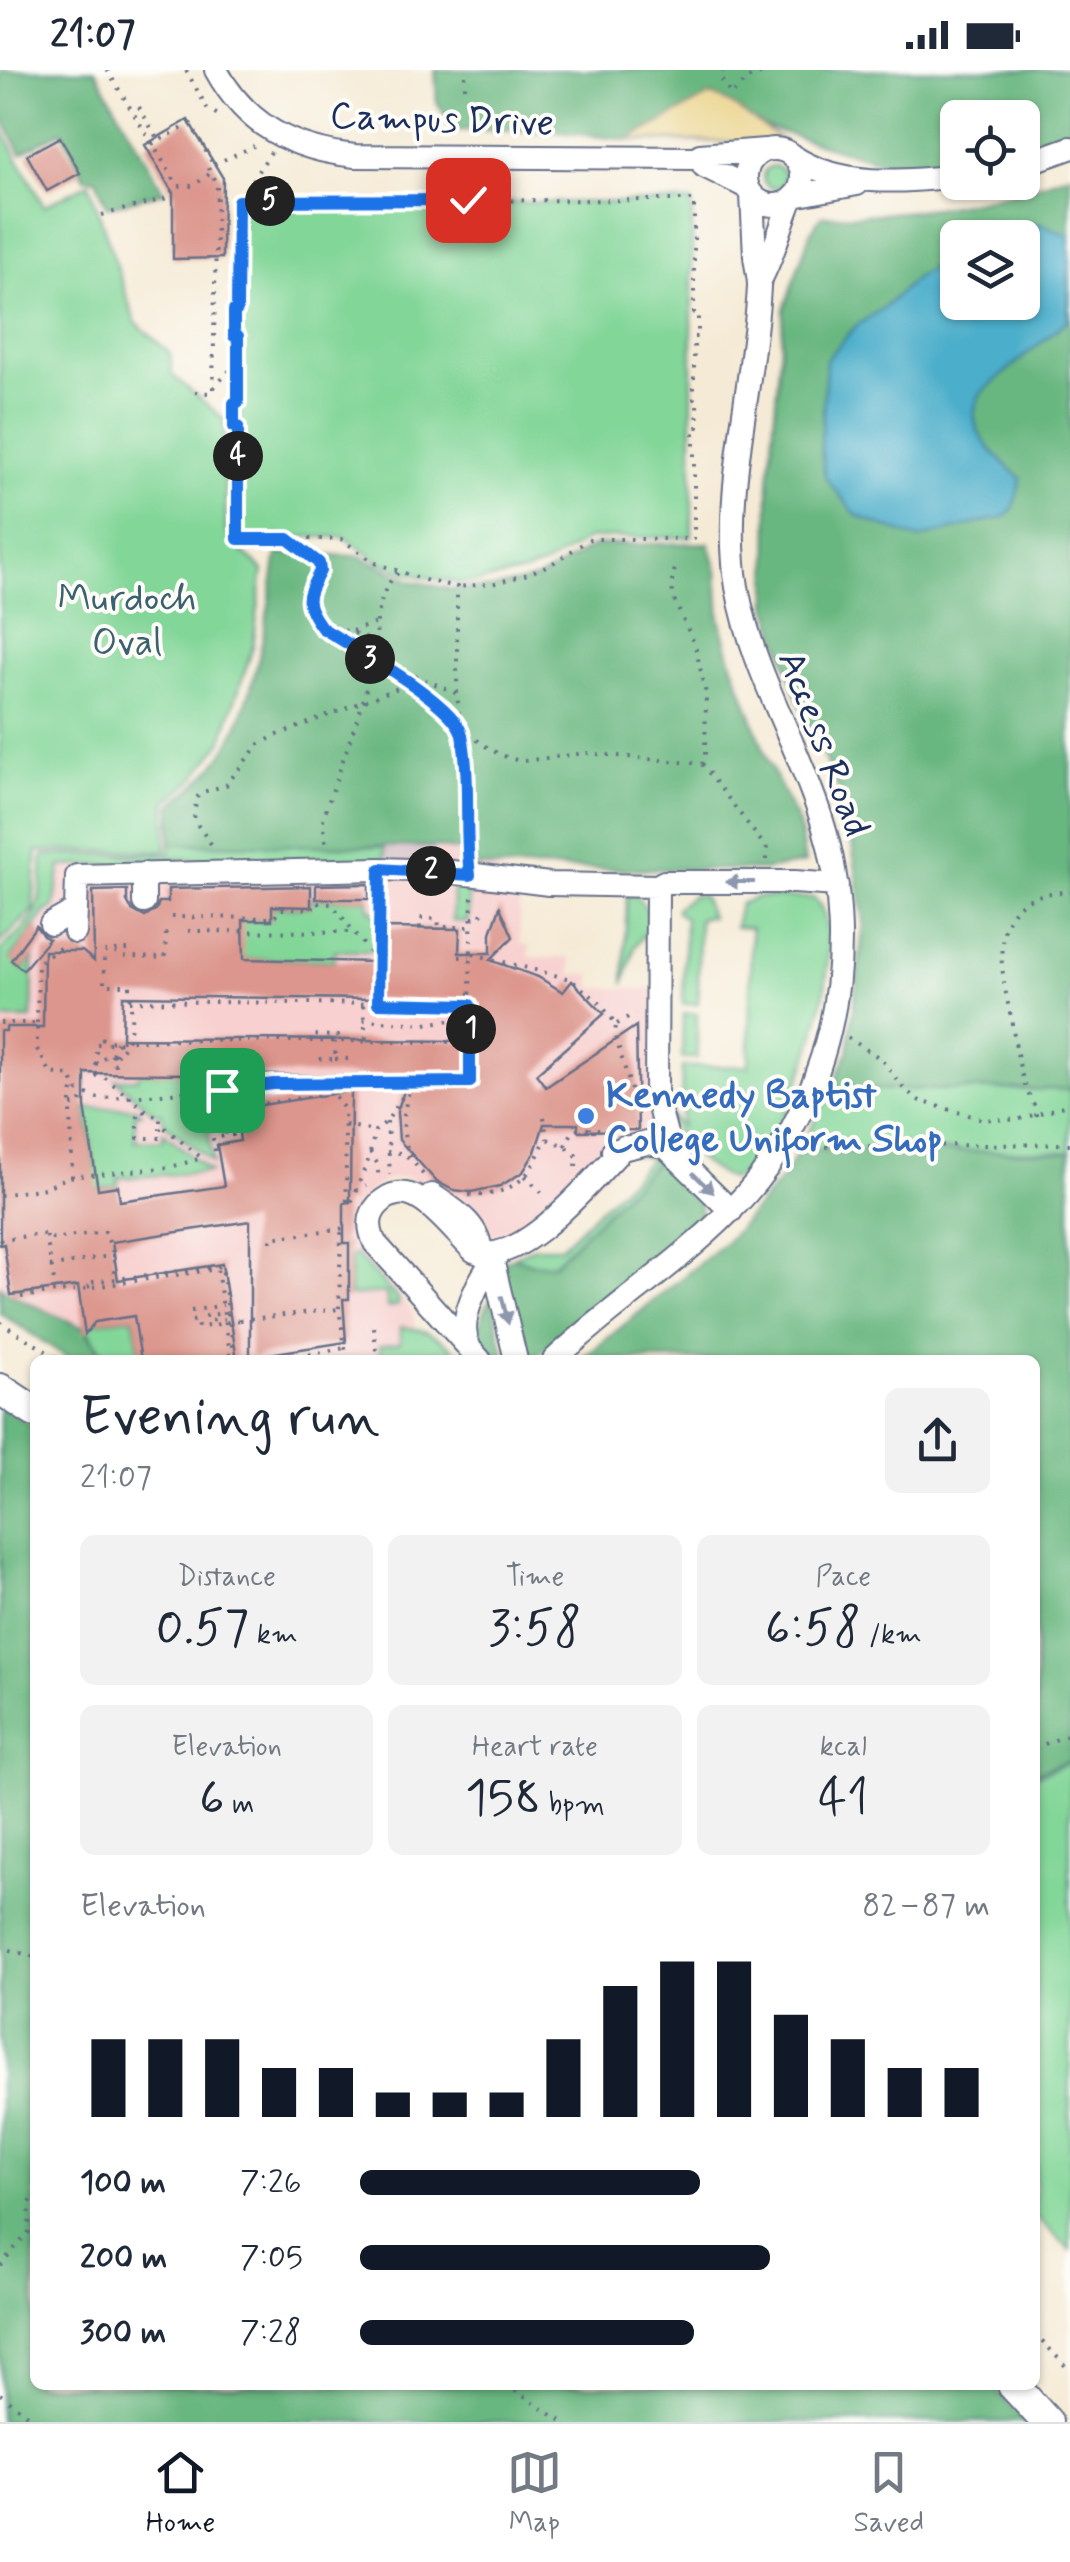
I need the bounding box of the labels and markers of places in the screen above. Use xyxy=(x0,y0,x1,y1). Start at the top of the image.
pin xyxy=(426,158,511,243)
pin: 5 xyxy=(245,176,295,226)
pin: 4 xyxy=(213,431,263,481)
pin: 3 xyxy=(345,634,395,684)
pin: 2 xyxy=(406,846,456,896)
pin: 1 xyxy=(446,1004,496,1054)
pin xyxy=(180,1048,265,1133)
place label: Kennedy Baptist College Uniform Shop xyxy=(606,1072,942,1169)
marker: Kennedy Baptist College Uniform Shop xyxy=(575,1105,597,1127)

